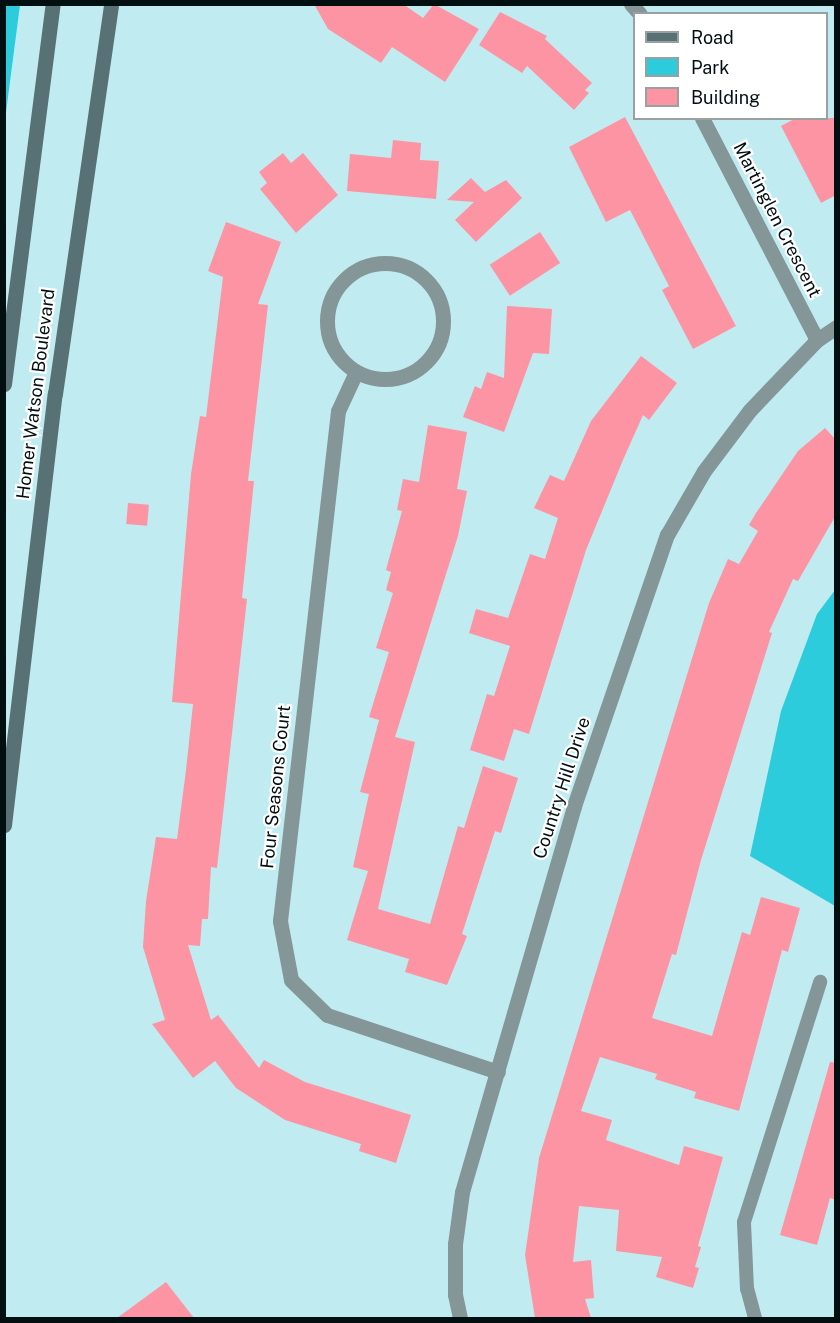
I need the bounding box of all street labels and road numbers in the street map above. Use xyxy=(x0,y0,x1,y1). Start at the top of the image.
street label: Martinglen Crescent xyxy=(729,139,825,301)
street label: Homer Watson Boulevard xyxy=(12,287,60,501)
street label: Four Seasons Court xyxy=(257,704,295,870)
street label: Country Hill Drive xyxy=(529,714,595,862)

